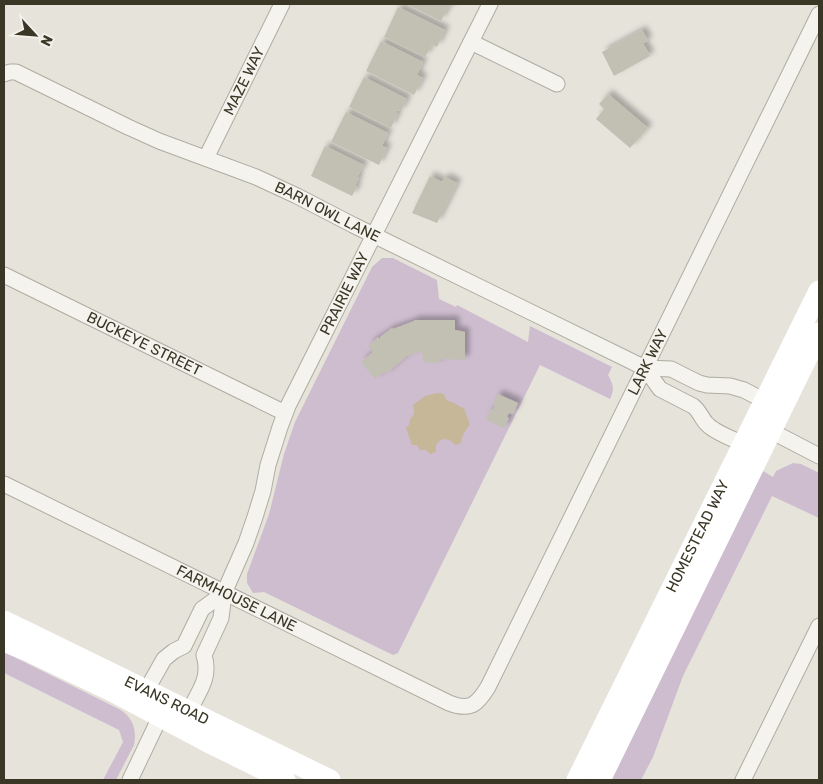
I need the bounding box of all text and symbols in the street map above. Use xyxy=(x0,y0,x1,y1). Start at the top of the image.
north arrow xyxy=(10,10,60,60)
text: N xyxy=(36,32,56,49)
street label: MAZE WAY xyxy=(220,44,269,118)
street label: BARN OWL LANE xyxy=(272,178,383,246)
street label: PRAIRIE WAY xyxy=(316,249,373,338)
street label: BUCKEYE STREET xyxy=(84,308,205,380)
street label: LARK WAY xyxy=(624,326,672,398)
street label: HOMESTEAD WAY xyxy=(662,477,733,595)
street label: FARMHOUSE LANE xyxy=(173,561,299,635)
street label: EVANS ROAD xyxy=(121,672,212,729)

